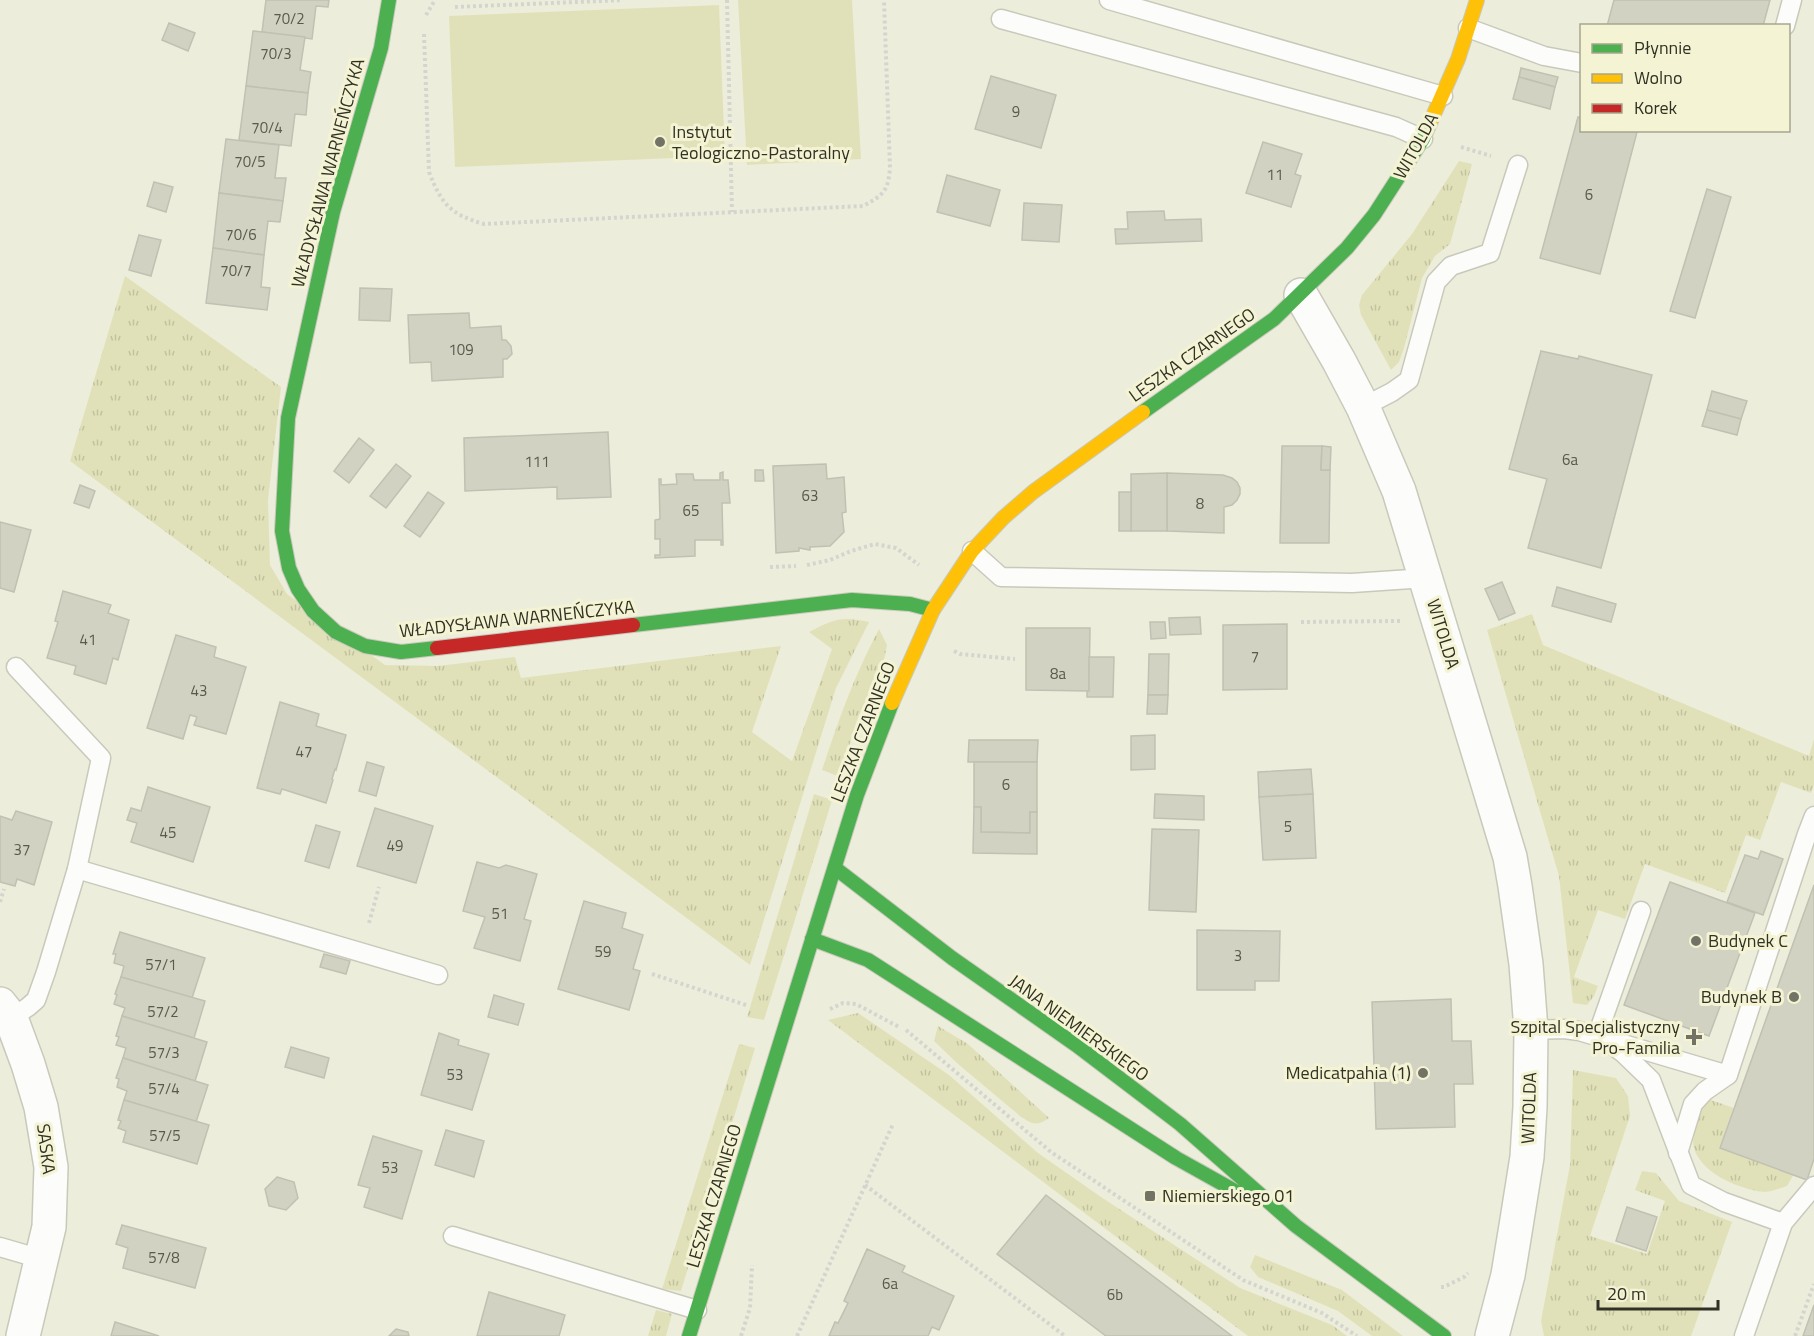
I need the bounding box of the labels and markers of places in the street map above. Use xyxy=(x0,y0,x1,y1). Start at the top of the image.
place label: Instytut Teologiczno-Pastoralny xyxy=(672,118,850,166)
marker: Instytut Teologiczno-Pastoralny xyxy=(653,135,667,149)
place label: Budynek C xyxy=(1708,927,1788,954)
marker: Budynek C xyxy=(1689,934,1703,948)
place label: Budynek B xyxy=(1701,983,1782,1010)
marker: Budynek B xyxy=(1787,990,1801,1004)
place label: Szpital Specjalistyczny Pro-Familia xyxy=(1510,1013,1680,1061)
marker: Szpital Specjalistyczny Pro-Familia xyxy=(1685,1028,1703,1046)
place label: Medicatpahia (1) xyxy=(1286,1059,1411,1086)
marker: Medicatpahia (1) xyxy=(1416,1066,1430,1080)
place label: Niemierskiego 01 xyxy=(1162,1182,1294,1209)
marker: Niemierskiego 01 xyxy=(1143,1189,1157,1203)

